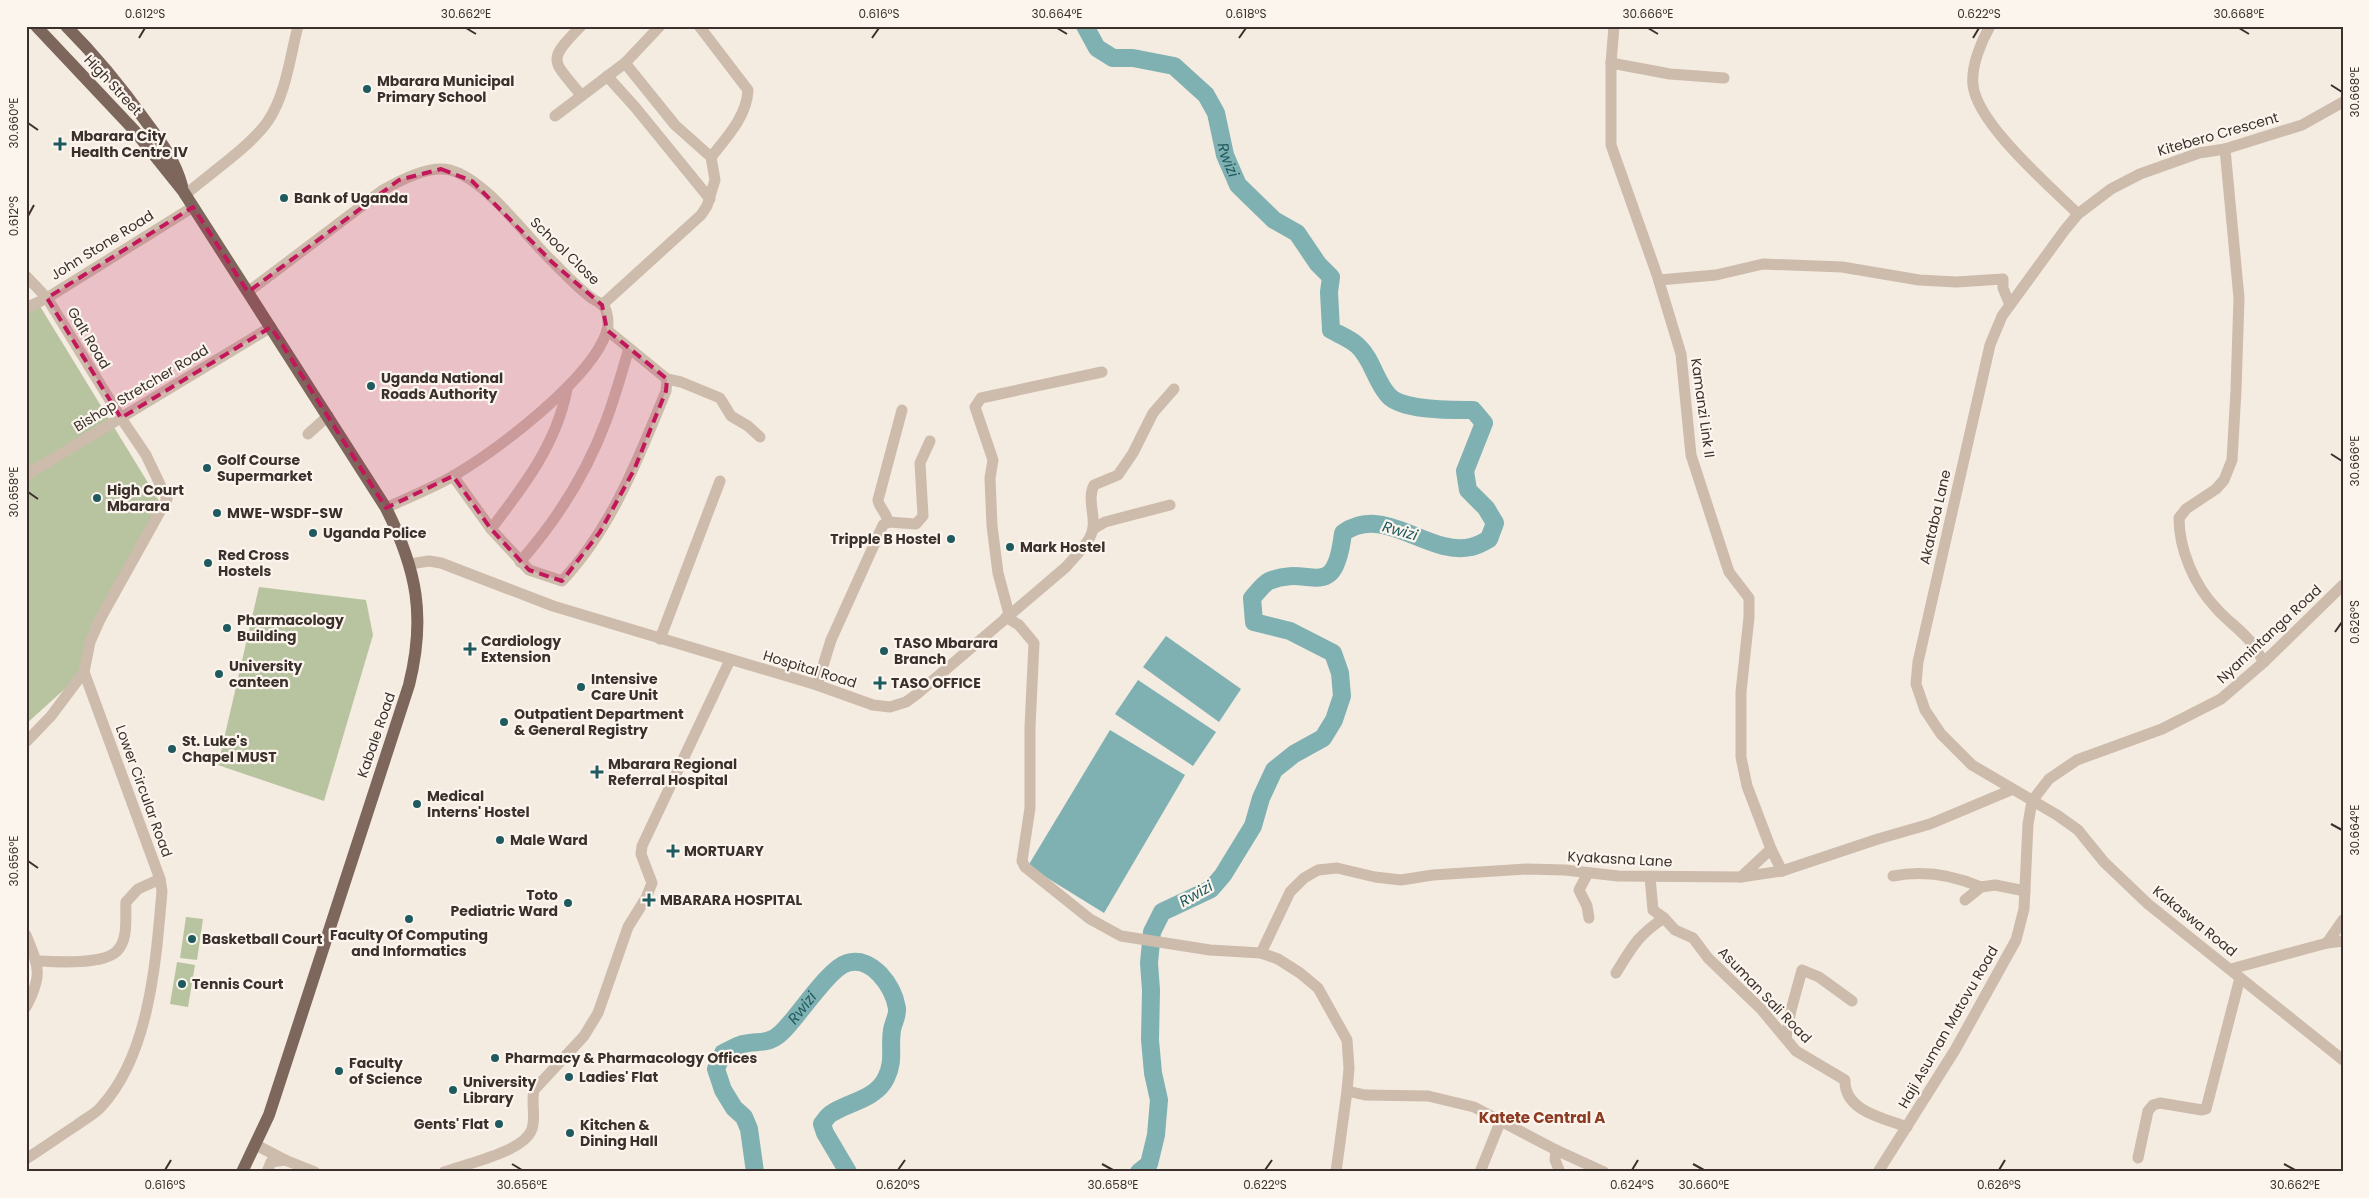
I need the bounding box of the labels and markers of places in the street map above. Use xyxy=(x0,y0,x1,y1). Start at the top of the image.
place label: Mbarara Municipal Primary School xyxy=(377,71,514,107)
marker: Mbarara Municipal Primary School xyxy=(361,83,373,95)
place label: Mbarara City Health Centre IV xyxy=(71,126,189,162)
marker: Mbarara City Health Centre IV xyxy=(53,137,67,151)
place label: Bank of Uganda xyxy=(294,188,408,208)
marker: Bank of Uganda xyxy=(278,192,290,204)
place label: Uganda National Roads Authority xyxy=(381,368,503,404)
marker: Uganda National Roads Authority xyxy=(365,380,377,392)
place label: Golf Course Supermarket xyxy=(217,450,313,486)
marker: Golf Course Supermarket xyxy=(201,462,213,474)
place label: High Court Mbarara xyxy=(107,480,184,516)
marker: High Court Mbarara xyxy=(91,492,103,504)
place label: MWE-WSDF-SW xyxy=(227,503,343,523)
marker: MWE-WSDF-SW xyxy=(211,507,223,519)
place label: Uganda Police xyxy=(323,523,427,543)
marker: Uganda Police xyxy=(307,527,319,539)
place label: Tripple B Hostel xyxy=(830,529,941,549)
marker: Tripple B Hostel xyxy=(945,533,957,545)
place label: Mark Hostel xyxy=(1020,537,1105,557)
marker: Mark Hostel xyxy=(1004,541,1016,553)
place label: Red Cross Hostels xyxy=(218,545,290,581)
marker: Red Cross Hostels xyxy=(202,557,214,569)
place label: Pharmacology Building xyxy=(237,610,344,646)
marker: Pharmacology Building xyxy=(221,622,233,634)
place label: Cardiology Extension xyxy=(481,631,561,667)
place label: TASO Mbarara Branch xyxy=(894,633,998,669)
marker: Cardiology Extension xyxy=(463,642,477,656)
marker: TASO Mbarara Branch xyxy=(878,645,890,657)
place label: University canteen xyxy=(229,656,302,692)
marker: University canteen xyxy=(213,668,225,680)
place label: Intensive Care Unit xyxy=(591,669,658,705)
place label: TASO OFFICE xyxy=(891,673,981,693)
marker: TASO OFFICE xyxy=(873,676,887,690)
marker: Intensive Care Unit xyxy=(575,681,587,693)
place label: Outpatient Department & General Registry xyxy=(514,704,684,740)
marker: Outpatient Department & General Registry xyxy=(498,716,510,728)
place label: St. Luke's Chapel MUST xyxy=(182,731,276,767)
marker: St. Luke's Chapel MUST xyxy=(166,743,178,755)
place label: Mbarara Regional Referral Hospital xyxy=(608,754,737,790)
marker: Mbarara Regional Referral Hospital xyxy=(590,765,604,779)
place label: Medical Interns' Hostel xyxy=(427,786,530,822)
marker: Medical Interns' Hostel xyxy=(411,798,423,810)
place label: Male Ward xyxy=(510,830,588,850)
marker: Male Ward xyxy=(494,834,506,846)
place label: MORTUARY xyxy=(684,841,765,861)
marker: MORTUARY xyxy=(666,844,680,858)
place label: Toto Pediatric Ward xyxy=(451,885,558,921)
place label: MBARARA HOSPITAL xyxy=(660,890,803,910)
marker: MBARARA HOSPITAL xyxy=(642,893,656,907)
marker: Toto Pediatric Ward xyxy=(562,897,574,909)
marker: Faculty Of Computing and Informatics xyxy=(403,913,415,925)
place label: Faculty Of Computing and Informatics xyxy=(330,925,488,961)
place label: Basketball Court xyxy=(202,929,323,949)
marker: Basketball Court xyxy=(186,933,198,945)
place label: Tennis Court xyxy=(192,974,284,994)
marker: Tennis Court xyxy=(176,978,188,990)
place label: Pharmacy & Pharmacology Offices xyxy=(505,1048,757,1068)
marker: Pharmacy & Pharmacology Offices xyxy=(489,1052,501,1064)
place label: Faculty of Science xyxy=(349,1053,423,1089)
marker: Faculty of Science xyxy=(333,1065,345,1077)
place label: Ladies' Flat xyxy=(579,1067,659,1087)
marker: Ladies' Flat xyxy=(563,1071,575,1083)
place label: University Library xyxy=(463,1072,536,1108)
marker: University Library xyxy=(447,1084,459,1096)
place label: Gents' Flat xyxy=(414,1114,489,1134)
place label: Kitchen & Dining Hall xyxy=(580,1115,658,1151)
marker: Gents' Flat xyxy=(493,1118,505,1130)
marker: Kitchen & Dining Hall xyxy=(564,1127,576,1139)

